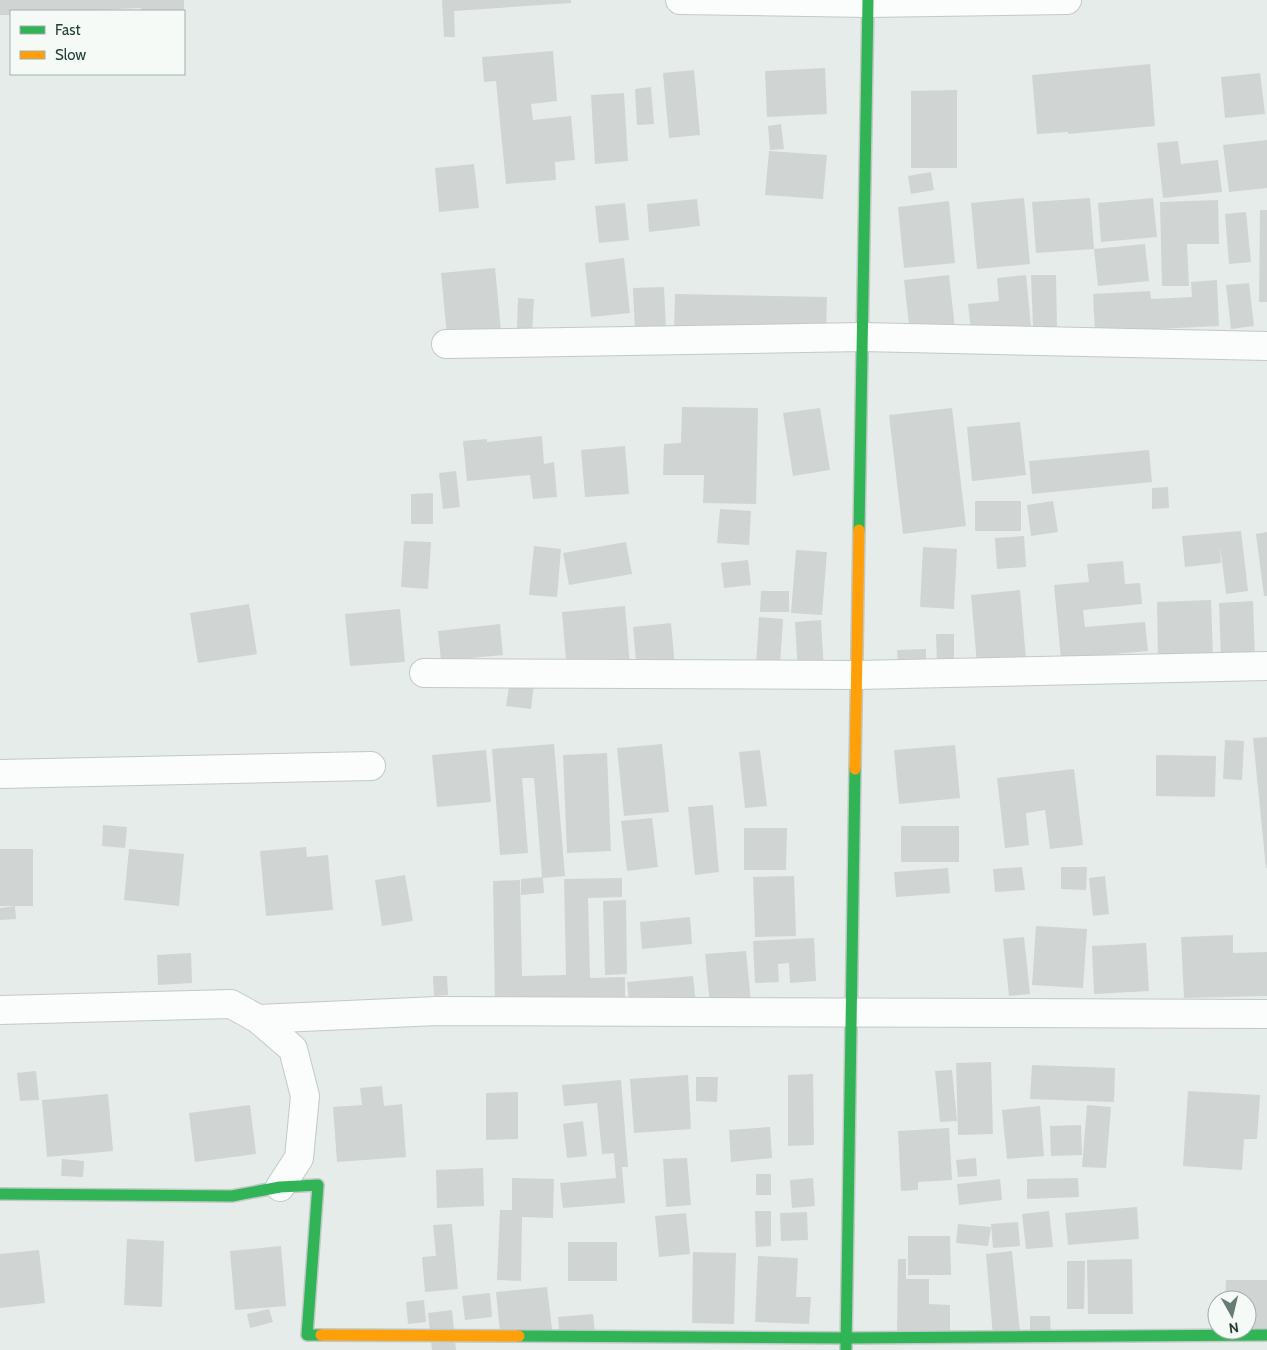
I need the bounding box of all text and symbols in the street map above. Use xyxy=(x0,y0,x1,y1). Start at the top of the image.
legend xyxy=(10,10,185,75)
text: Fast xyxy=(55,21,80,39)
text: Slow xyxy=(55,46,86,64)
north arrow xyxy=(1207,1290,1257,1340)
text: N xyxy=(1228,1318,1240,1337)

